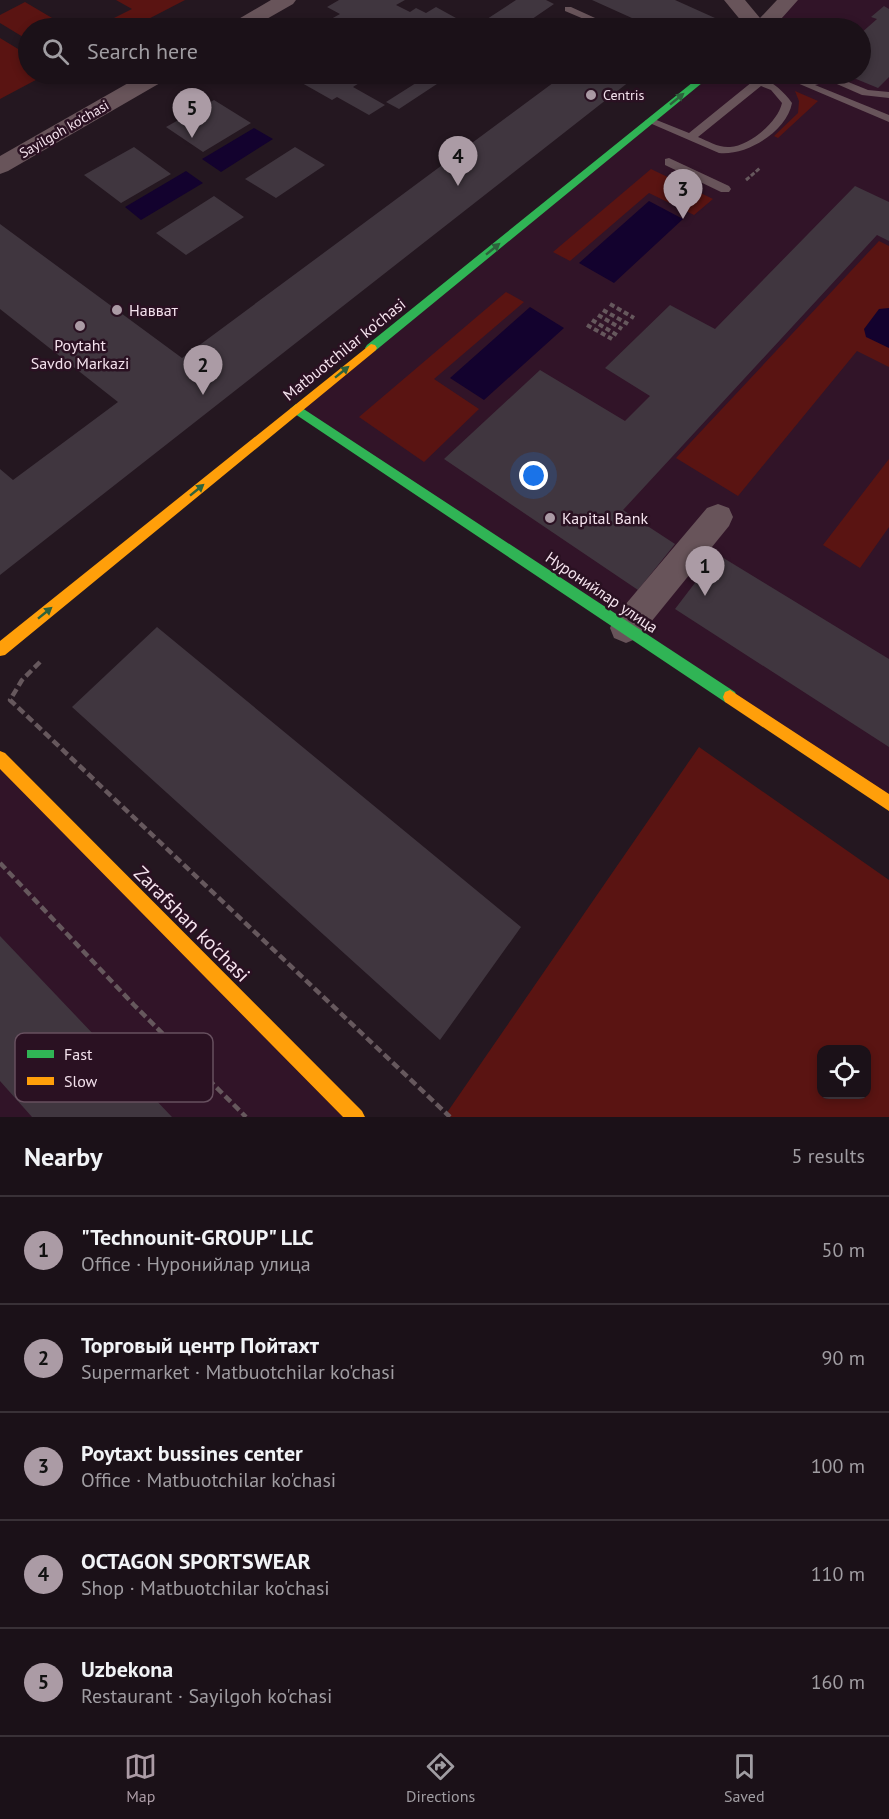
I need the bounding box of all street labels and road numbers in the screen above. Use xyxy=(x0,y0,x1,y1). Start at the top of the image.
street label: Sayilgoh ko'chasi xyxy=(16,96,112,162)
street label: Matbuotchilar ko'chasi xyxy=(279,293,409,405)
street label: Нуронийлар улица xyxy=(542,547,662,637)
street label: Zarafshan ko'chasi xyxy=(128,860,256,988)

